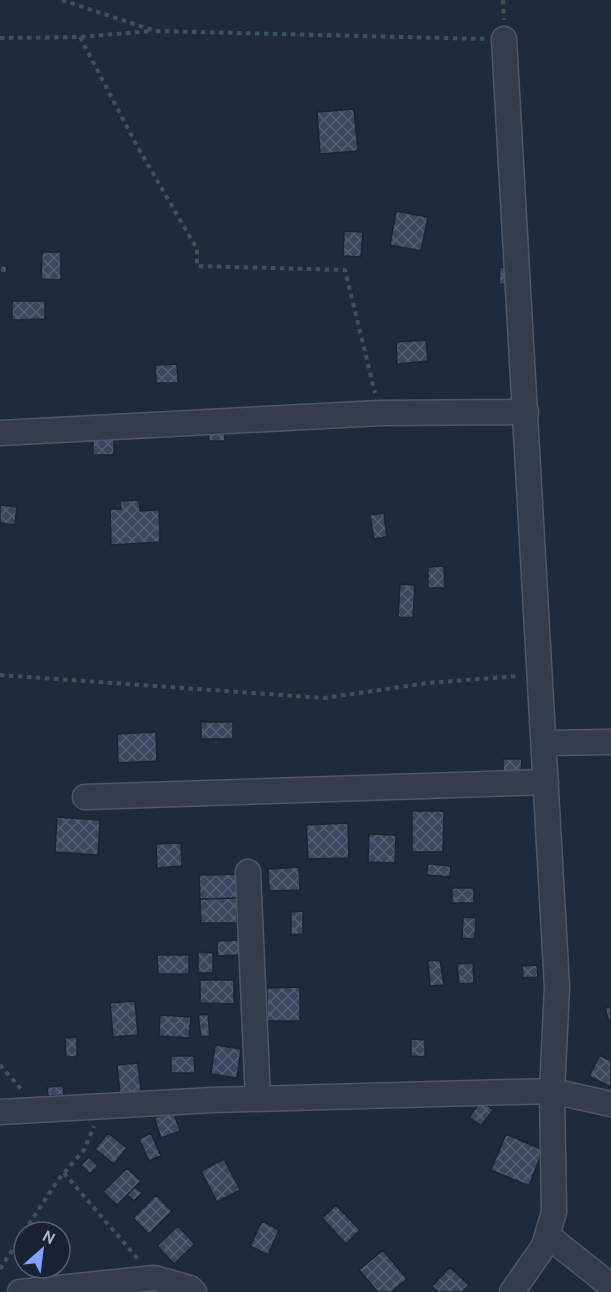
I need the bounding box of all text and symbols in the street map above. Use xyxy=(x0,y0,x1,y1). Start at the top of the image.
north arrow xyxy=(12,1220,72,1280)
text: N xyxy=(39,1226,58,1248)

